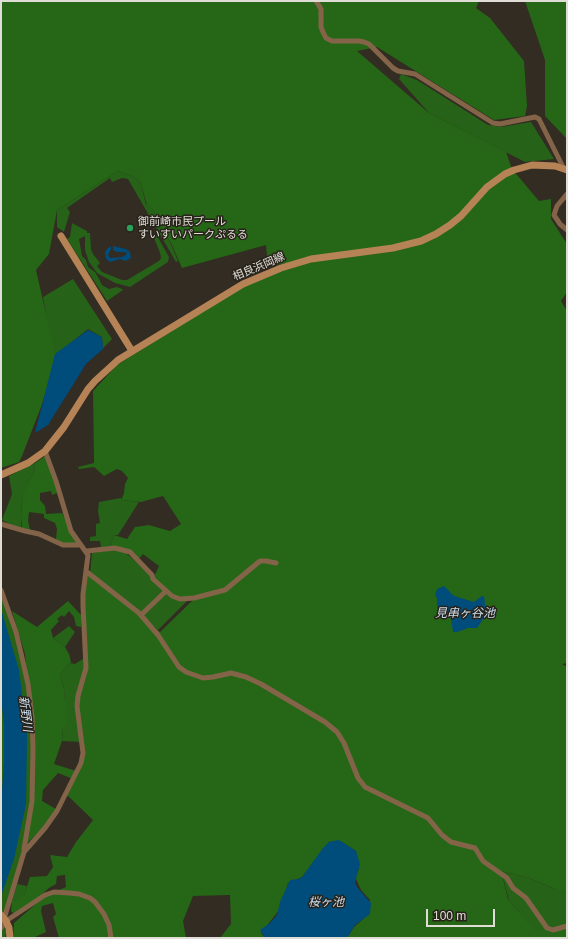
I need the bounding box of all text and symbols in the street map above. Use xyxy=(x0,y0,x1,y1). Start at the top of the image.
place label: 御前崎市民プール すいすいパークぷるる xyxy=(138,215,248,241)
marker: 御前崎市民プール すいすいパークぷるる xyxy=(125,223,135,233)
street label: 相良浜岡線 xyxy=(231,250,287,284)
water label: 見串ヶ谷池 xyxy=(435,607,495,621)
water label: 新野川 xyxy=(16,695,34,733)
water label: 桜ヶ池 xyxy=(308,896,344,910)
scale bar xyxy=(428,901,497,927)
text: 100 m xyxy=(433,909,466,923)

